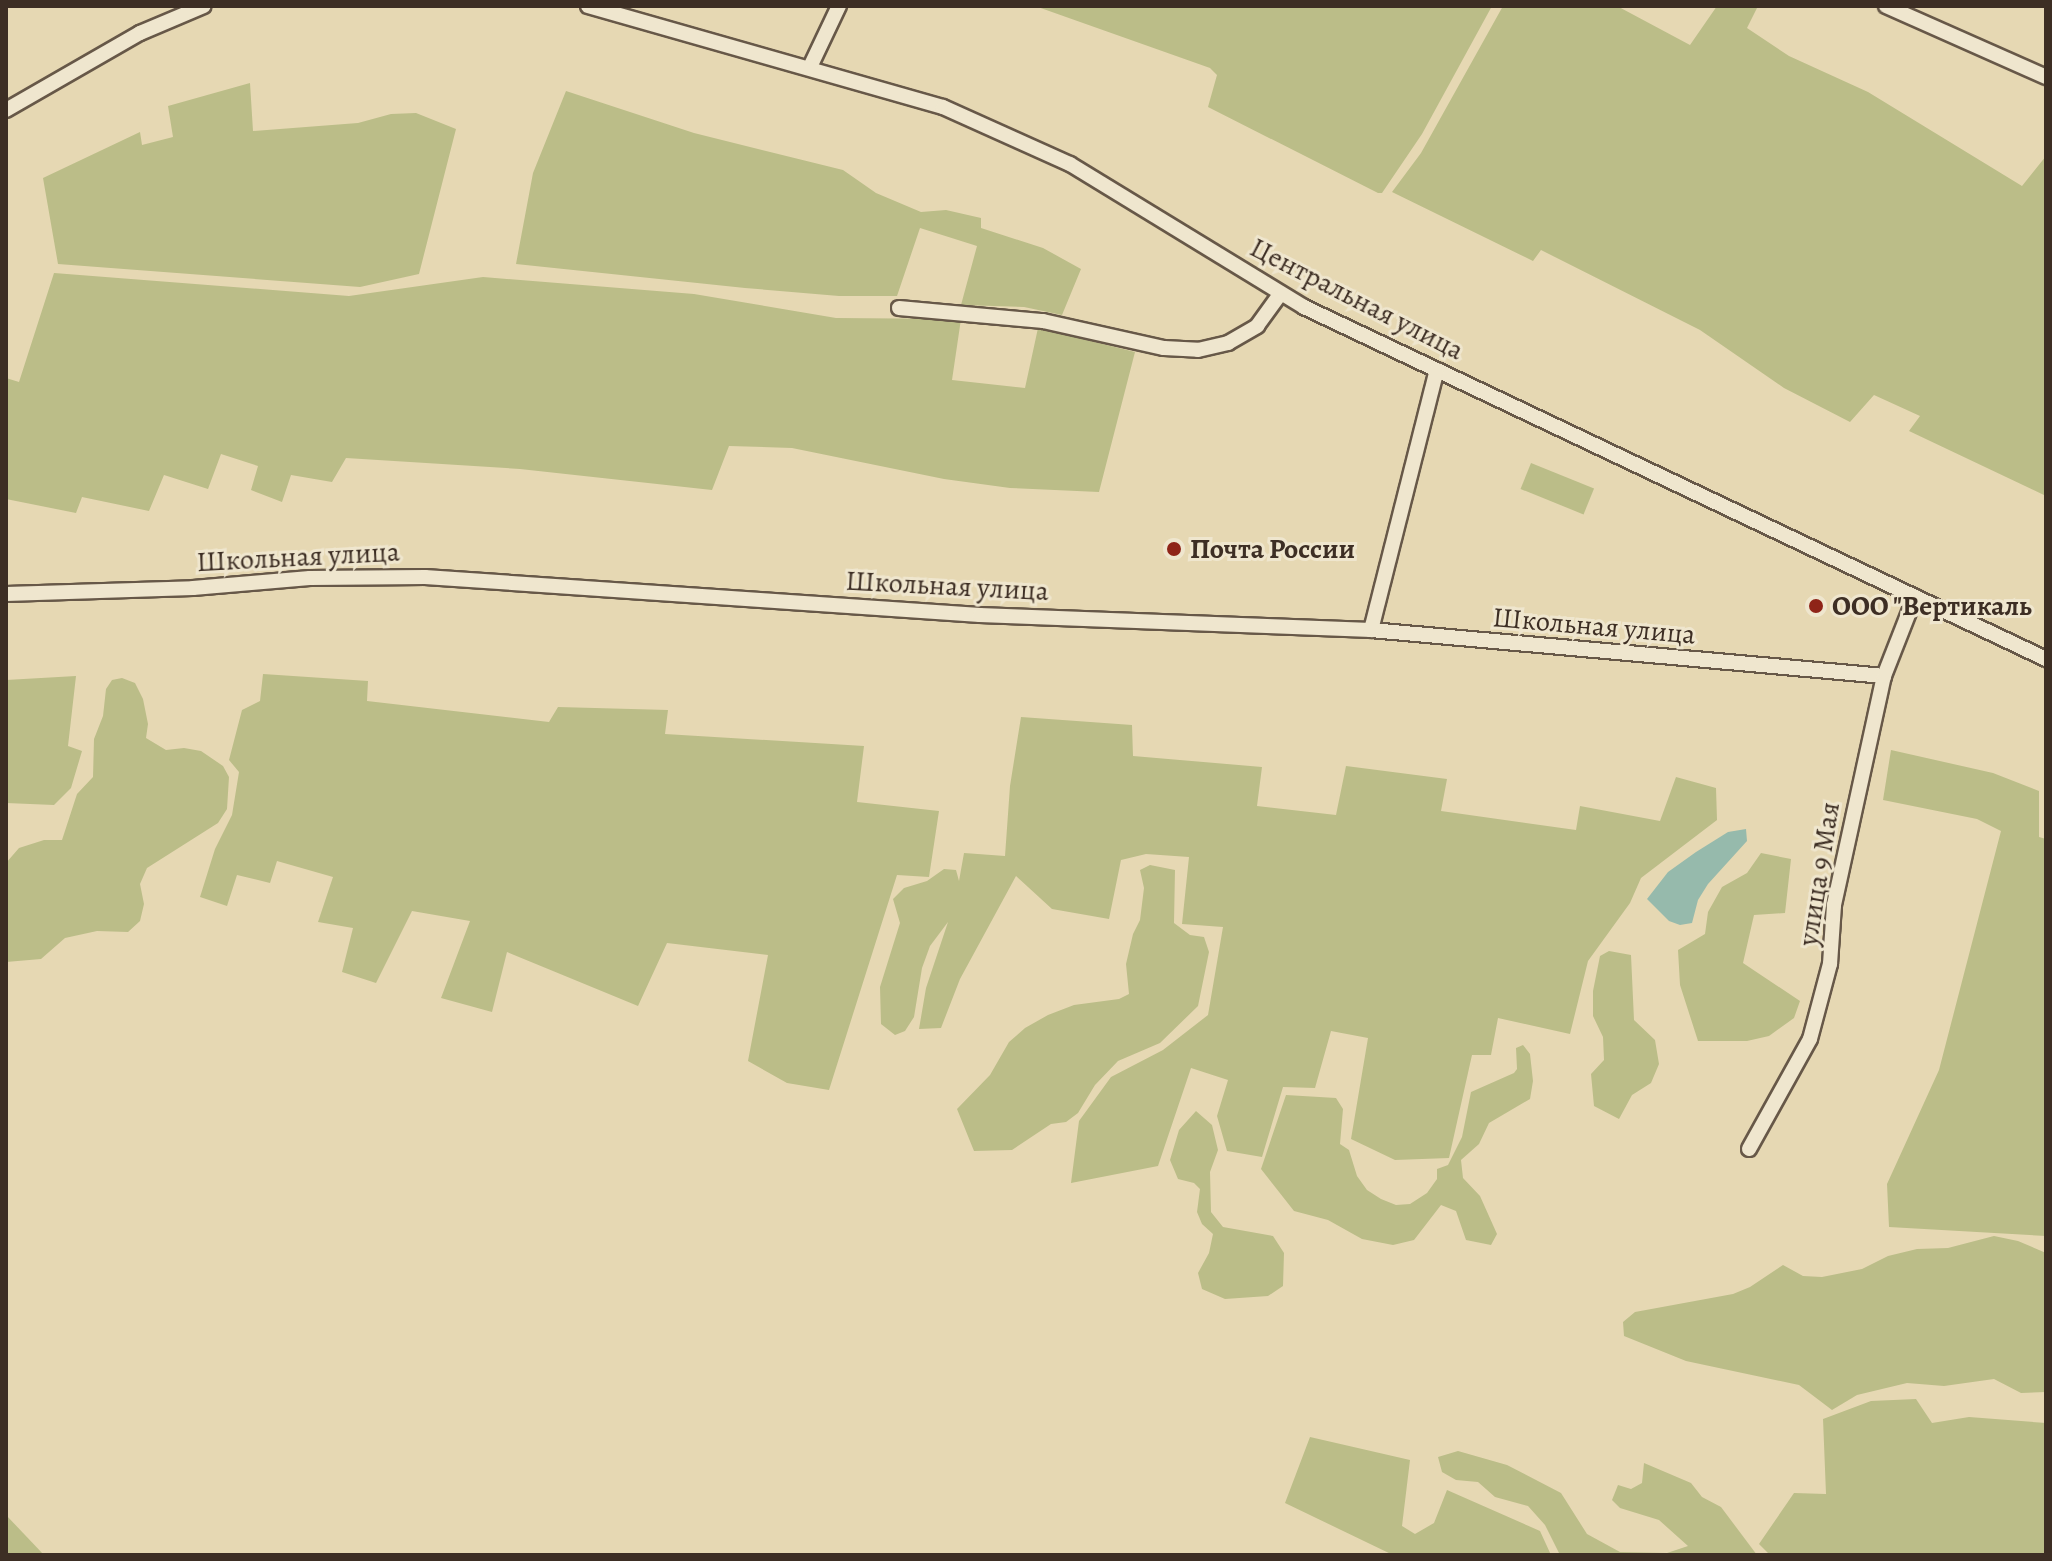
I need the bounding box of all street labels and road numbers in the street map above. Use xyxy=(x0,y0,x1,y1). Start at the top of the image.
street label: Центральная улица xyxy=(1245,231,1469,367)
street label: Школьная улица xyxy=(195,535,401,579)
street label: Школьная улица xyxy=(844,564,1050,608)
street label: Школьная улица xyxy=(1491,600,1697,652)
street label: улица 9 Мая xyxy=(1791,800,1847,948)

